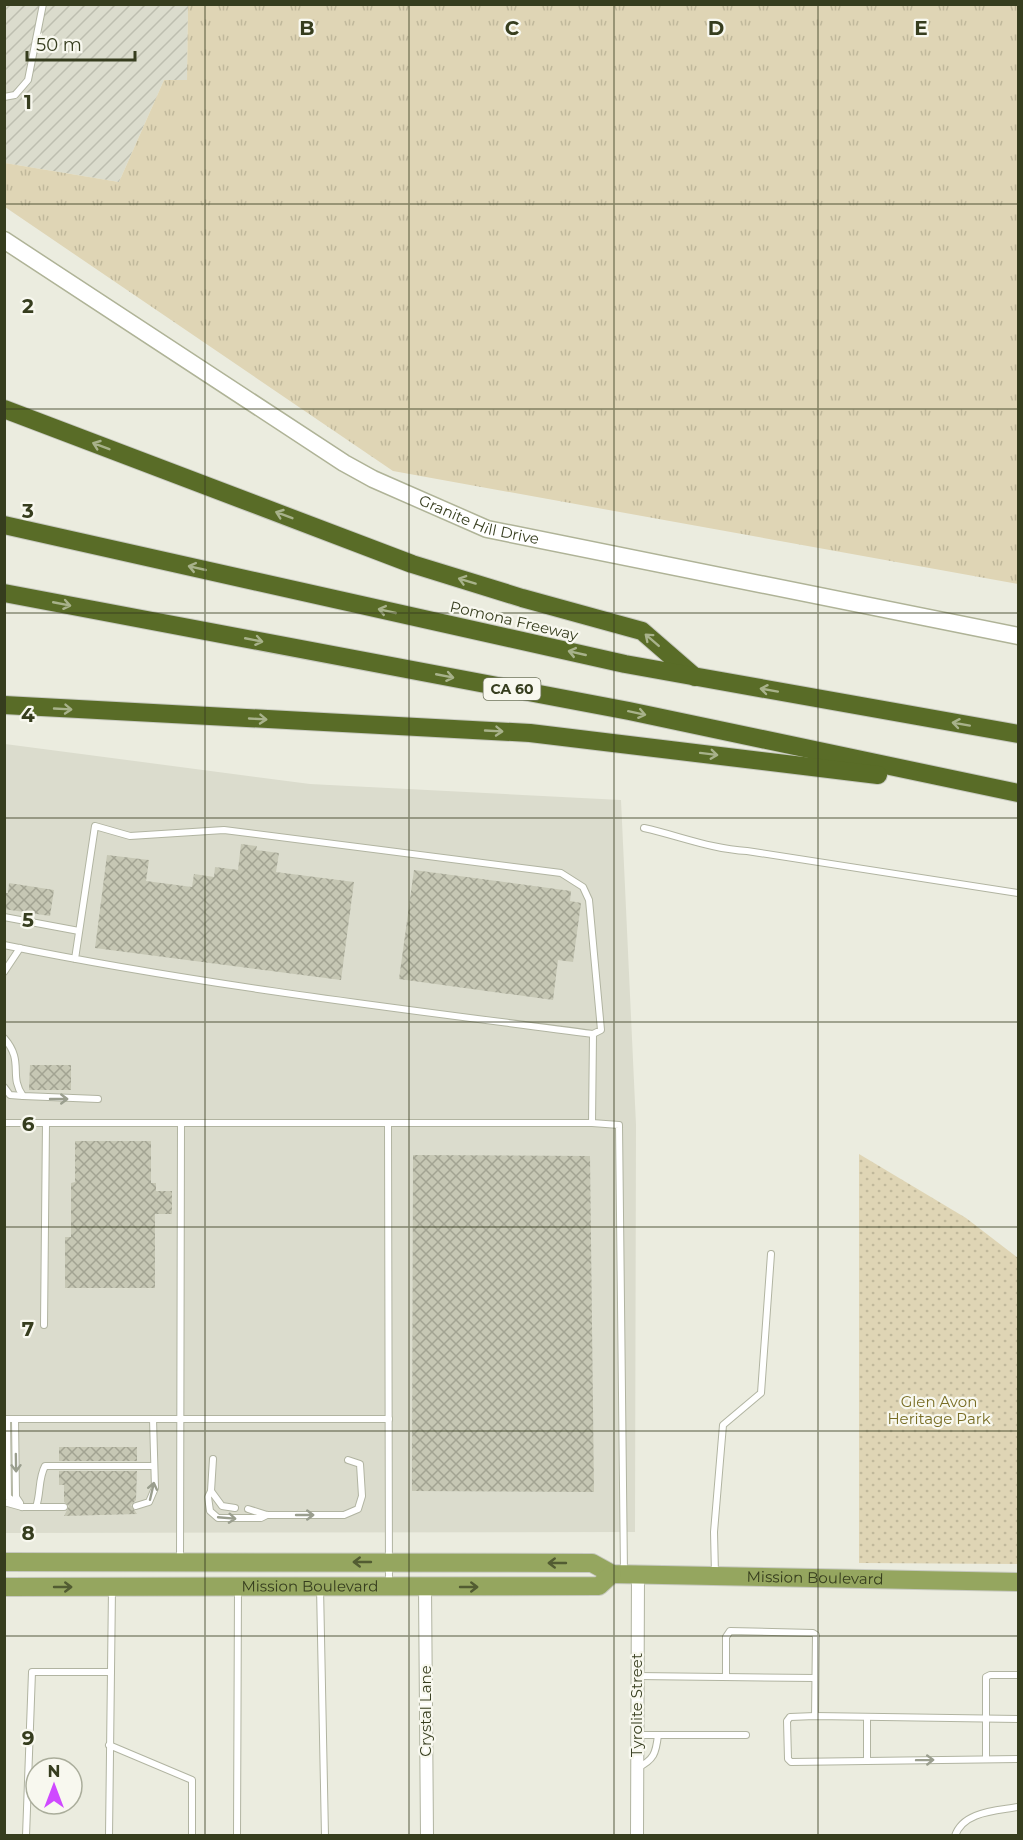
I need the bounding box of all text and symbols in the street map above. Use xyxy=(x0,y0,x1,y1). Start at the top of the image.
text: B xyxy=(299,16,315,40)
text: C xyxy=(505,16,520,40)
text: D xyxy=(708,16,724,40)
text: E xyxy=(914,16,928,40)
scale bar xyxy=(27,24,135,62)
text: 50 m xyxy=(36,34,82,56)
text: 1 xyxy=(24,90,32,114)
text: 2 xyxy=(22,294,34,318)
one-way arrow xyxy=(93,440,111,451)
street label: Granite Hill Drive xyxy=(416,490,541,548)
text: 3 xyxy=(21,499,34,523)
one-way arrow xyxy=(275,509,293,520)
one-way arrow xyxy=(187,562,207,573)
one-way arrow xyxy=(458,575,477,586)
street label: Pomona Freeway xyxy=(448,597,581,645)
one-way arrow xyxy=(52,599,71,610)
one-way arrow xyxy=(378,604,397,616)
one-way arrow xyxy=(644,633,660,646)
one-way arrow xyxy=(243,635,263,646)
one-way arrow xyxy=(568,647,587,659)
one-way arrow xyxy=(435,671,454,682)
road number: CA 60 xyxy=(484,678,540,700)
one-way arrow xyxy=(759,684,779,695)
text: 4 xyxy=(21,703,35,727)
one-way arrow xyxy=(52,703,72,714)
one-way arrow xyxy=(626,708,646,719)
one-way arrow xyxy=(247,713,267,724)
one-way arrow xyxy=(952,718,971,729)
one-way arrow xyxy=(484,726,504,737)
one-way arrow xyxy=(699,748,718,759)
text: 5 xyxy=(22,908,34,932)
one-way arrow xyxy=(49,1093,69,1105)
text: 6 xyxy=(22,1112,35,1136)
text: 7 xyxy=(22,1317,34,1341)
park label: Glen Avon Heritage Park xyxy=(887,1392,991,1428)
one-way arrow xyxy=(10,1453,22,1473)
one-way arrow xyxy=(147,1482,159,1501)
one-way arrow xyxy=(294,1509,314,1521)
one-way arrow xyxy=(216,1513,236,1524)
text: 8 xyxy=(21,1521,35,1545)
one-way arrow xyxy=(352,1556,372,1568)
one-way arrow xyxy=(547,1557,567,1569)
street label: Mission Boulevard xyxy=(746,1567,884,1588)
street label: Mission Boulevard xyxy=(241,1576,379,1596)
one-way arrow xyxy=(53,1581,72,1593)
one-way arrow xyxy=(458,1581,478,1593)
street label: Tyrolite Street xyxy=(627,1653,646,1757)
street label: Crystal Lane xyxy=(416,1665,435,1757)
text: 9 xyxy=(22,1726,34,1750)
one-way arrow xyxy=(915,1755,935,1766)
north arrow xyxy=(24,1756,84,1816)
text: N xyxy=(48,1762,60,1781)

